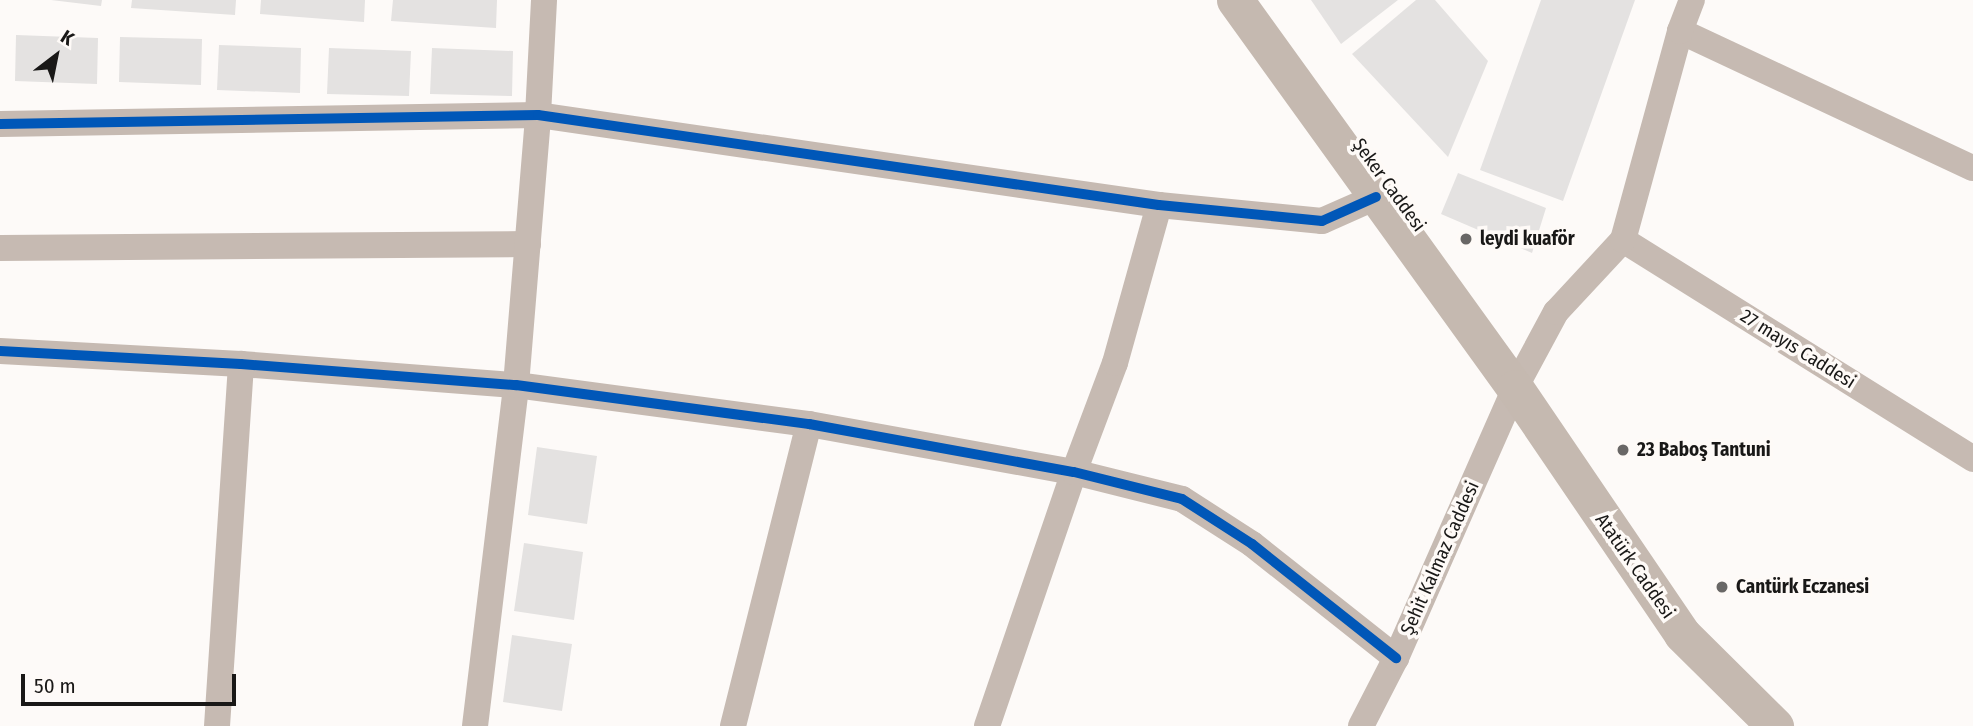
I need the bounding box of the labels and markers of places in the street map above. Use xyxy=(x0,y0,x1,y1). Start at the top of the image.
place label: leydi kuaför xyxy=(1480,228,1575,250)
marker: leydi kuaför xyxy=(1458,231,1474,247)
place label: 23 Baboş Tantuni xyxy=(1637,439,1771,461)
marker: 23 Baboş Tantuni xyxy=(1615,442,1631,458)
place label: Cantürk Eczanesi xyxy=(1736,576,1869,598)
marker: Cantürk Eczanesi xyxy=(1714,579,1730,595)

